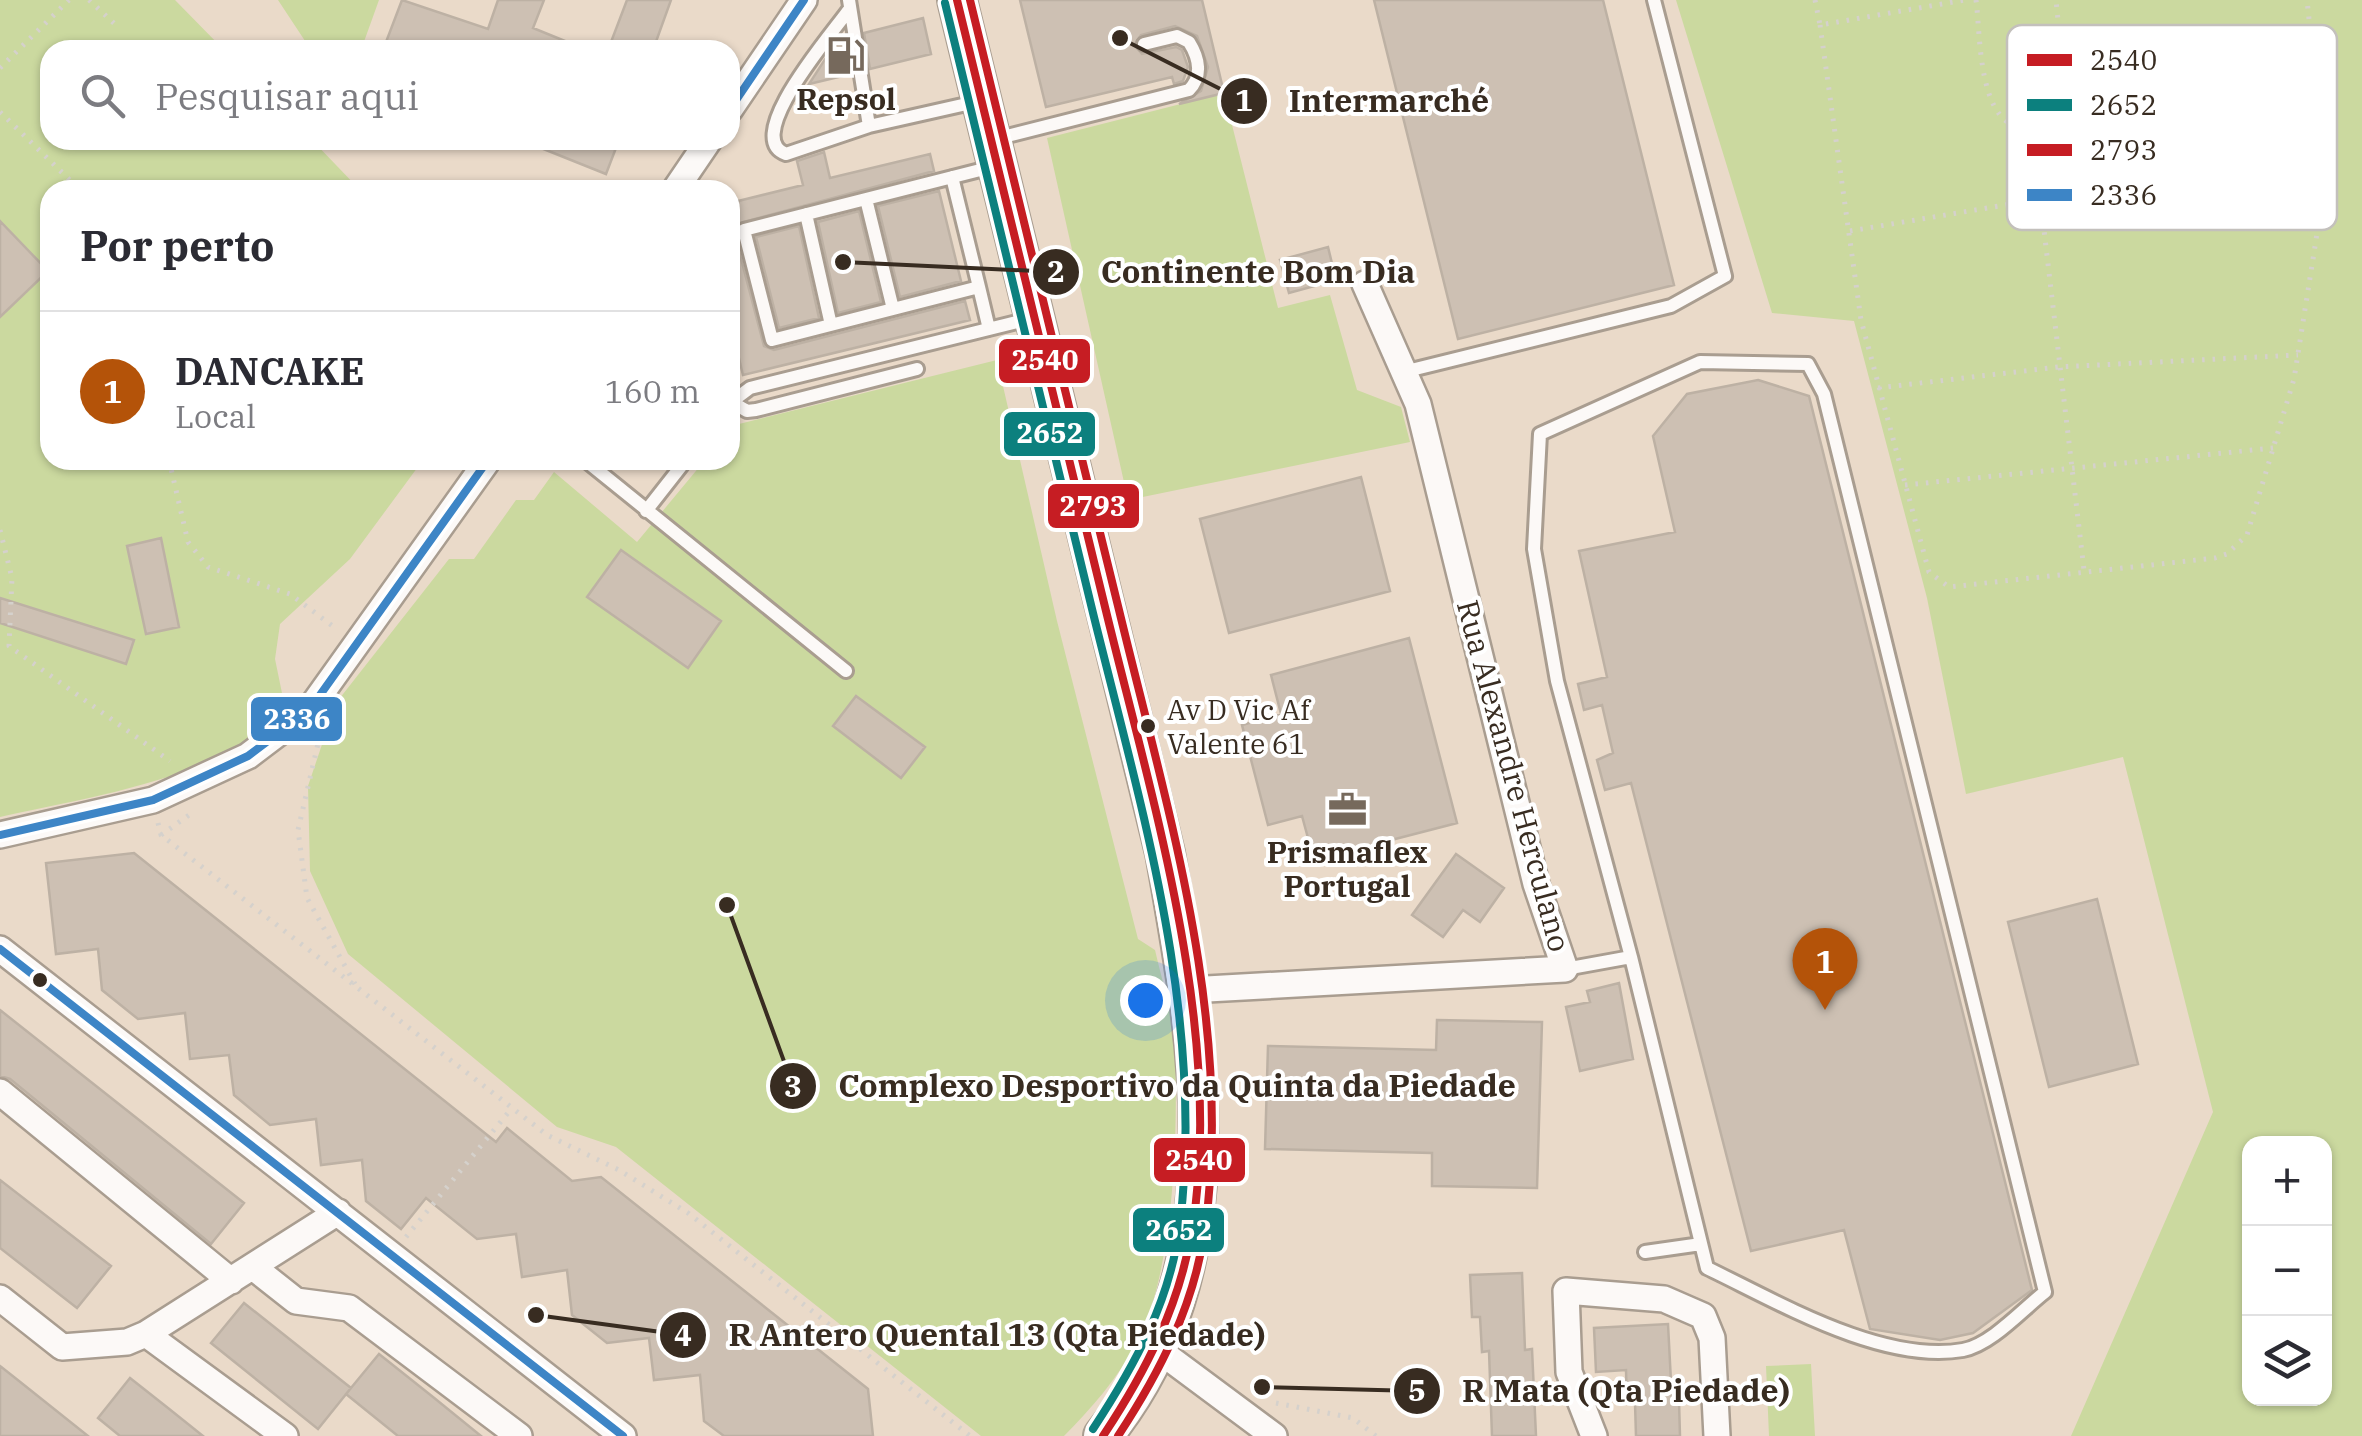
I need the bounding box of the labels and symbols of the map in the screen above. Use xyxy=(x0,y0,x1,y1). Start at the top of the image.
legend xyxy=(2007,25,2337,230)
fuel station icon: Repsol xyxy=(825,35,867,77)
text: 2540 xyxy=(2090,41,2157,78)
callout: Intermarché xyxy=(1219,70,1509,132)
place label: Repsol xyxy=(796,79,896,118)
text: Intermarché xyxy=(1289,79,1489,121)
text: 1 xyxy=(1235,80,1253,119)
text: 2652 xyxy=(2090,86,2157,123)
text: 2793 xyxy=(2090,131,2157,168)
text: 2336 xyxy=(2090,176,2157,213)
callout: Continente Bom Dia xyxy=(1031,241,1436,303)
text: Continente Bom Dia xyxy=(1101,250,1415,292)
text: 2 xyxy=(1047,251,1065,290)
line badge: 2540 xyxy=(997,337,1092,385)
text: 2540 xyxy=(1011,341,1079,378)
line badge: 2652 xyxy=(1002,410,1097,458)
text: 2652 xyxy=(1016,414,1084,451)
line badge: 2793 xyxy=(1046,482,1141,530)
text: 2793 xyxy=(1059,487,1127,524)
street label: Rua Alexandre Herculano xyxy=(1449,596,1580,956)
place label: Av D Vic Af Valente 61 xyxy=(1167,691,1312,762)
line badge: 2336 xyxy=(249,695,344,743)
text: 2336 xyxy=(263,700,331,737)
marker: Av D Vic Af Valente 61 xyxy=(1138,716,1158,736)
office icon: Prismaflex Portugal xyxy=(1326,788,1368,830)
place label: Prismaflex Portugal xyxy=(1267,832,1428,905)
pin: 1 xyxy=(1792,928,1858,1010)
unlabelled marker xyxy=(30,970,50,990)
your location xyxy=(1120,975,1171,1026)
callout: Complexo Desportivo da Quinta da Piedade xyxy=(768,1055,1536,1117)
text: Complexo Desportivo da Quinta da Piedade xyxy=(838,1064,1516,1106)
text: 3 xyxy=(784,1066,802,1105)
line badge: 2540 xyxy=(1152,1136,1247,1184)
text: 2540 xyxy=(1165,1141,1233,1178)
line badge: 2652 xyxy=(1131,1206,1226,1254)
text: 2652 xyxy=(1145,1211,1213,1248)
callout: R Antero Quental 13 (Qta Piedade) xyxy=(658,1304,1285,1366)
text: R Antero Quental 13 (Qta Piedade) xyxy=(729,1313,1265,1355)
text: 4 xyxy=(674,1315,692,1354)
callout: R Mata (Qta Piedade) xyxy=(1392,1360,1810,1422)
text: R Mata (Qta Piedade) xyxy=(1462,1369,1790,1411)
text: 5 xyxy=(1408,1370,1426,1409)

